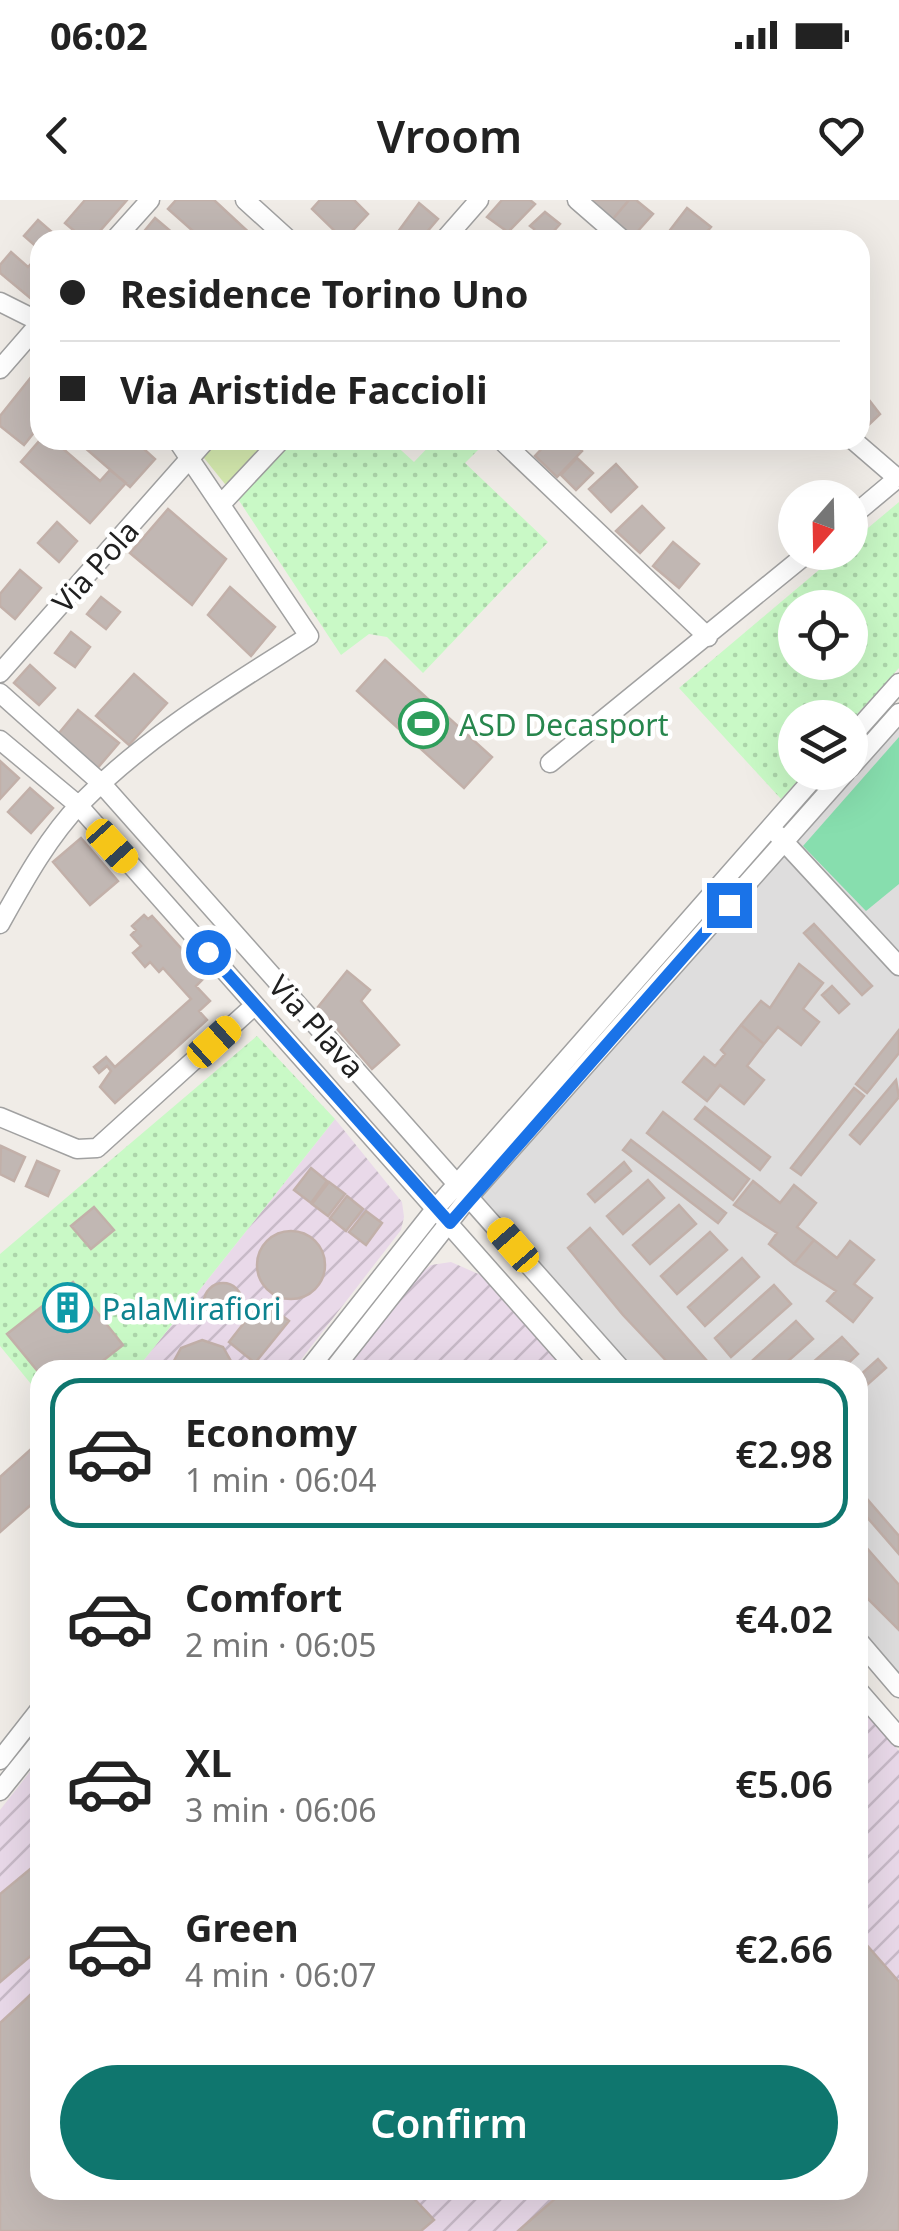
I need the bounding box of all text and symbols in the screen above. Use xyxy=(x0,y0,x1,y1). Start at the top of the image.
text: 06:02 xyxy=(50,9,148,61)
text: Vroom xyxy=(377,105,522,166)
icon: back xyxy=(30,108,85,163)
icon: heart xyxy=(814,108,869,163)
text: Residence Torino Uno xyxy=(120,267,529,319)
text: Via Aristide Faccioli xyxy=(120,363,488,415)
north arrow xyxy=(778,480,868,570)
map controls xyxy=(778,480,868,790)
street label: Via Pola xyxy=(43,511,147,621)
button: locate xyxy=(778,590,868,680)
sports icon: ASD Decasport xyxy=(398,698,450,750)
button: layers xyxy=(778,700,868,790)
place label: ASD Decasport xyxy=(459,704,669,745)
car xyxy=(81,814,143,878)
route end xyxy=(707,883,752,928)
route start xyxy=(186,930,231,975)
street label: Via Plava xyxy=(260,966,374,1086)
car xyxy=(182,1011,246,1073)
car xyxy=(482,1213,544,1277)
building icon: PalaMirafiori xyxy=(41,1282,93,1334)
place label: PalaMirafiori xyxy=(102,1288,281,1329)
text: Economy xyxy=(185,1406,357,1458)
icon: car xyxy=(65,1408,155,1498)
text: €2.98 xyxy=(736,1427,833,1479)
text: 1 min · 06:04 xyxy=(185,1458,377,1501)
text: Comfort xyxy=(185,1571,342,1623)
icon: car xyxy=(65,1573,155,1663)
text: €4.02 xyxy=(736,1592,833,1644)
text: 2 min · 06:05 xyxy=(185,1623,377,1666)
text: XL xyxy=(185,1736,232,1788)
icon: car xyxy=(65,1738,155,1828)
text: €5.06 xyxy=(736,1757,833,1809)
text: 3 min · 06:06 xyxy=(185,1788,377,1831)
text: Green xyxy=(185,1901,299,1953)
icon: car xyxy=(65,1903,155,1993)
text: €2.66 xyxy=(736,1922,833,1974)
text: 4 min · 06:07 xyxy=(185,1953,377,1996)
button: Confirm xyxy=(60,2065,838,2180)

